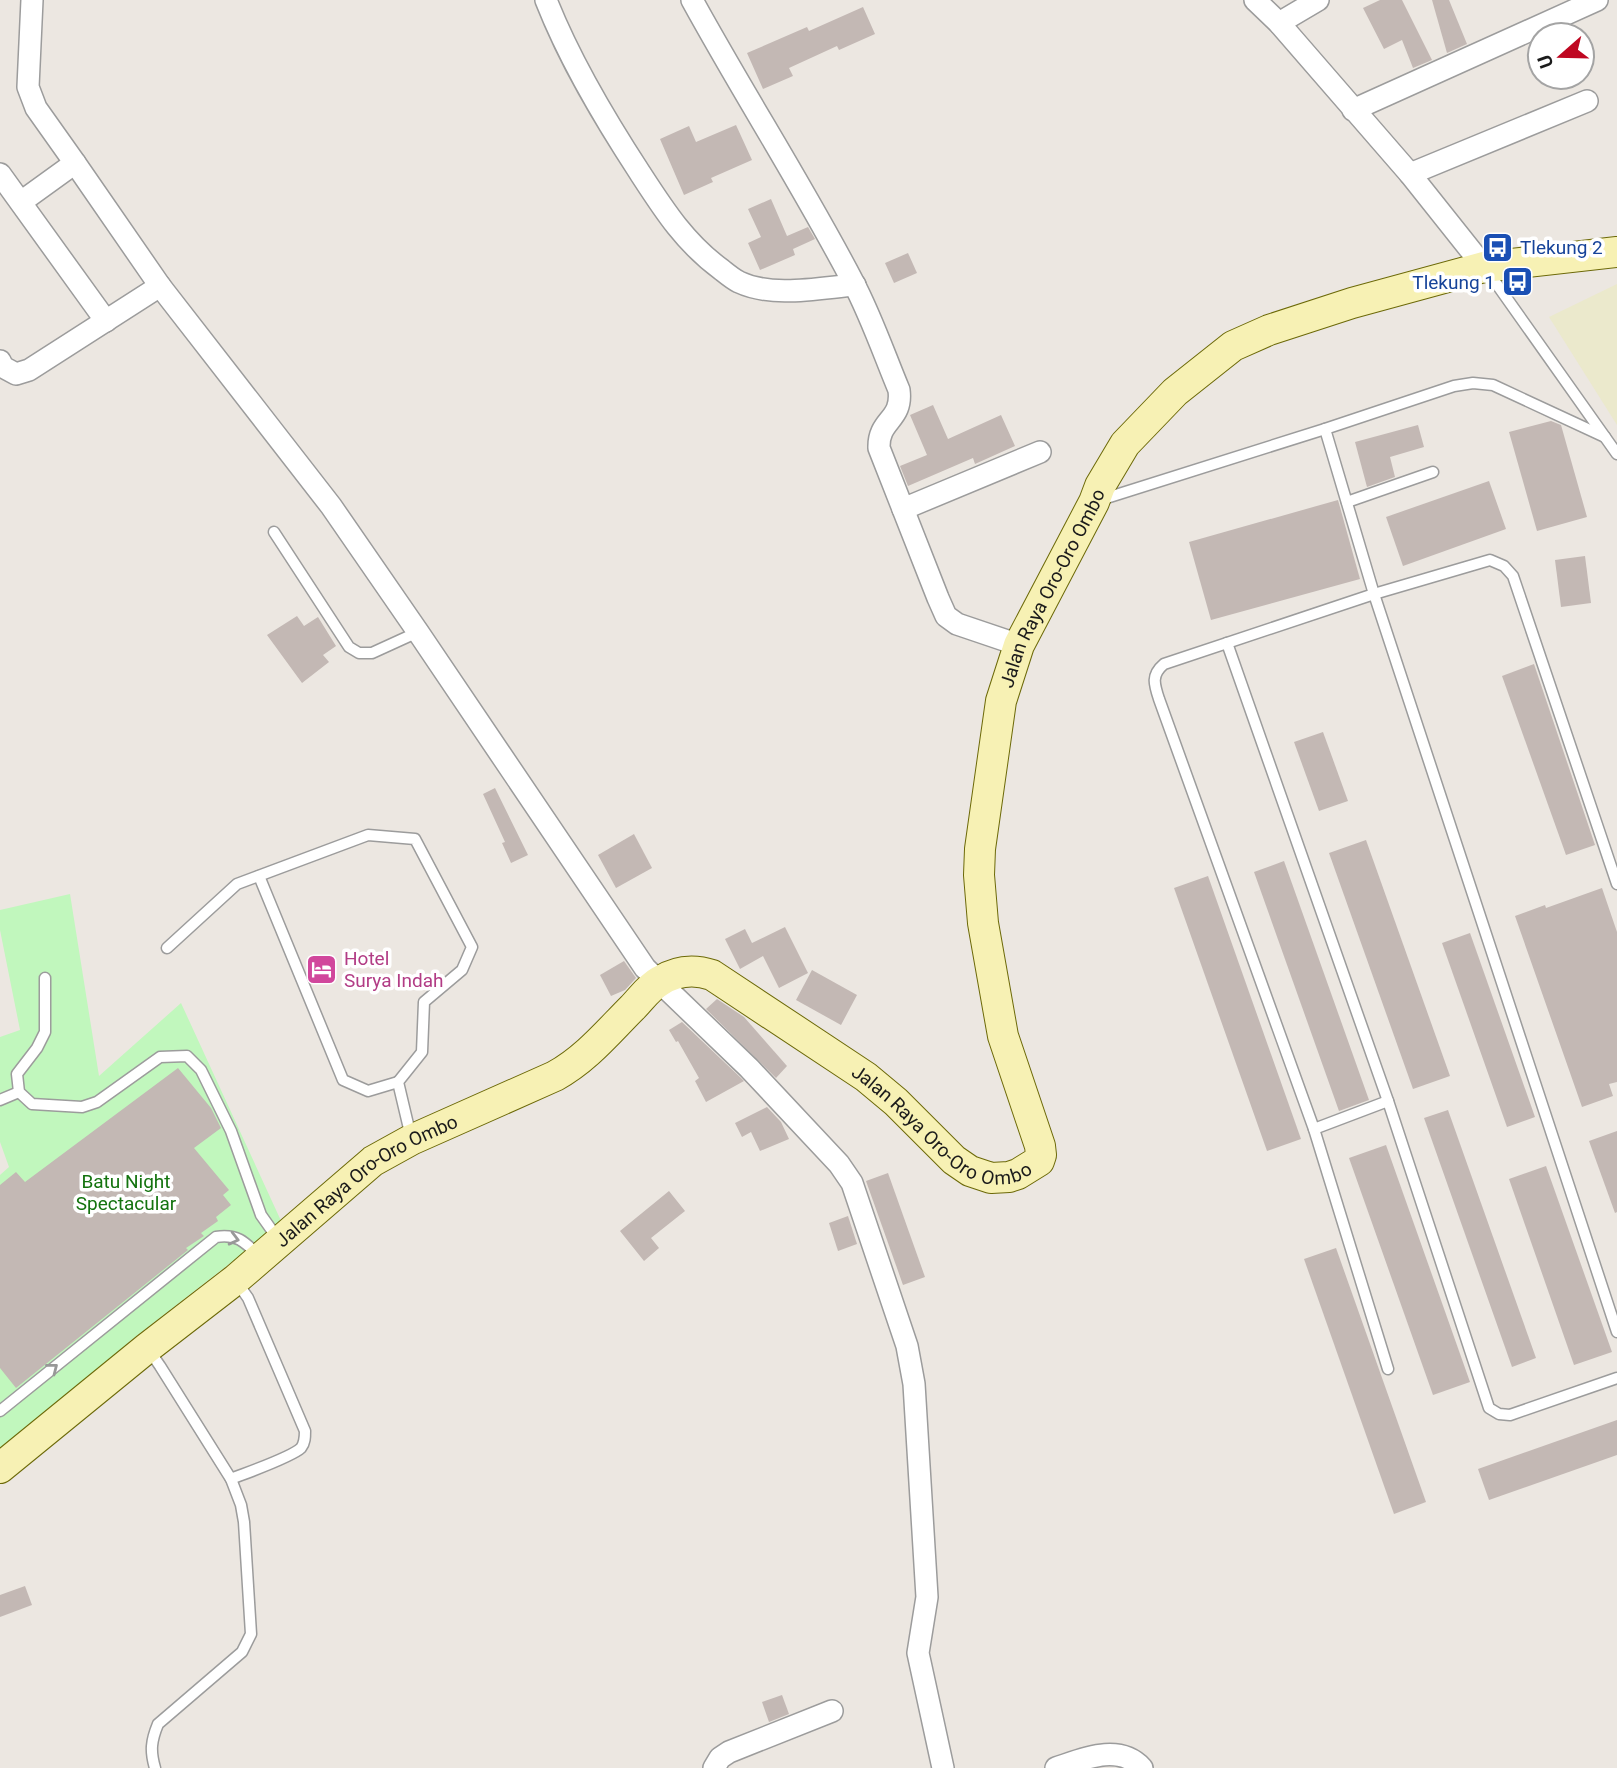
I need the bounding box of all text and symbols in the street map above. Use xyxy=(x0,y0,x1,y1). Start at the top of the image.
north arrow xyxy=(1526,21,1596,91)
text: U xyxy=(1533,52,1558,71)
bus stop icon: Tlekung 2 xyxy=(1480,230,1514,264)
place label: Tlekung 2 xyxy=(1520,236,1603,259)
bus stop icon: Tlekung 1 xyxy=(1501,265,1535,299)
place label: Tlekung 1 xyxy=(1412,271,1495,294)
street label: Jalan Raya Oro-Oro Ombo xyxy=(995,486,1110,690)
place label: Hotel Surya Indah xyxy=(344,947,443,992)
hotel icon: Hotel Surya Indah xyxy=(304,952,338,986)
street label: Jalan Raya Oro-Oro Ombo xyxy=(847,1060,1036,1190)
street label: Jalan Raya Oro-Oro Ombo xyxy=(271,1110,461,1252)
park label: Batu Night Spectacular xyxy=(76,1170,177,1215)
one-way arrow xyxy=(228,1231,240,1245)
one-way arrow xyxy=(45,1364,58,1376)

